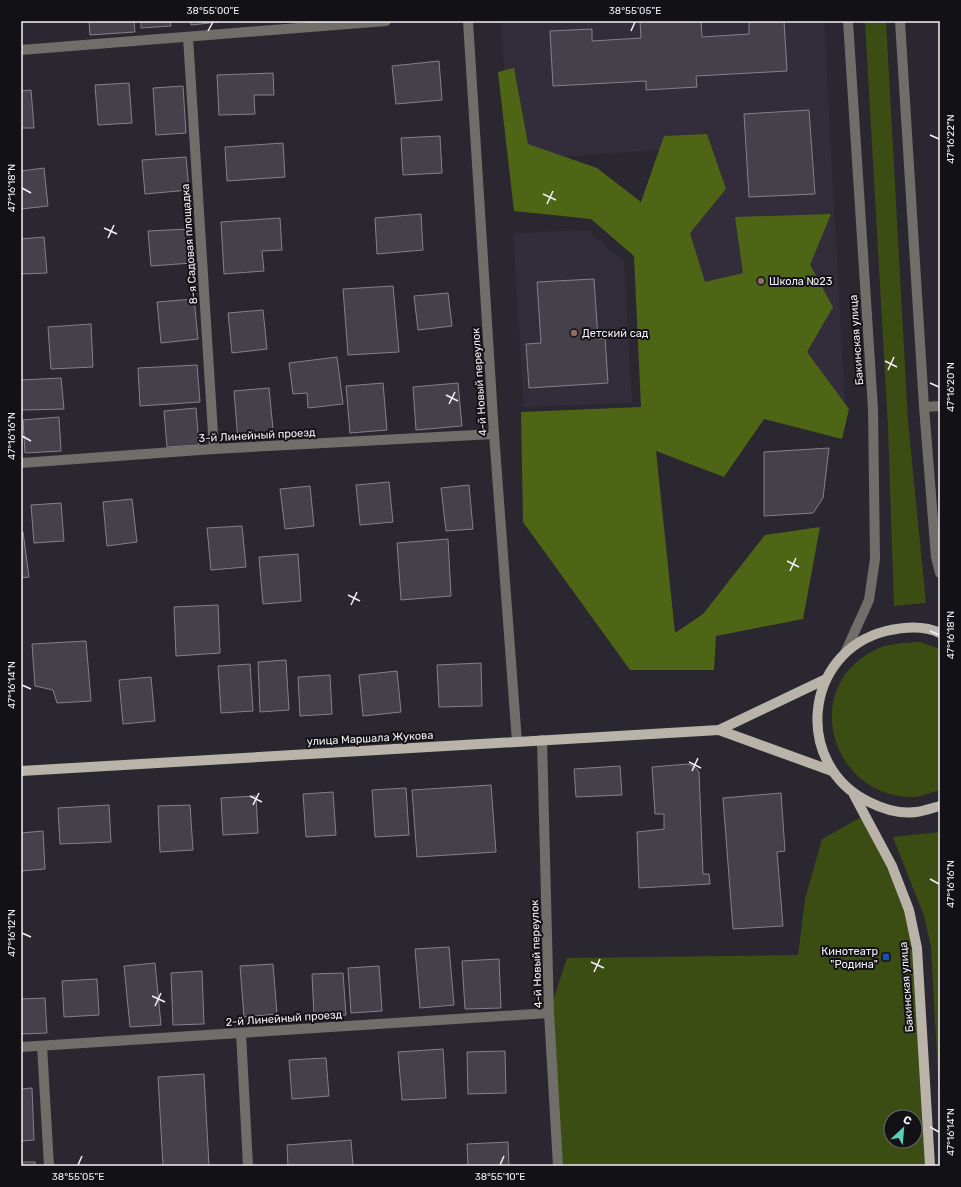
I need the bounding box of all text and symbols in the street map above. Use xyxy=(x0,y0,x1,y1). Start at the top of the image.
text: 38°55'00"E xyxy=(187,5,239,17)
text: 38°55'05"E xyxy=(609,5,661,17)
text: 47°16'22"N xyxy=(945,114,957,164)
text: 47°16'18"N xyxy=(6,164,18,212)
street label: 8-я Садовая площадка xyxy=(179,183,200,305)
place label: Школа №23 xyxy=(769,275,833,288)
marker: Школа №23 xyxy=(756,276,766,286)
street label: Бакинская улица xyxy=(847,294,866,386)
street label: 4-й Новый переулок xyxy=(469,327,490,437)
place label: Детский сад xyxy=(582,327,649,340)
marker: Детский сад xyxy=(569,328,579,338)
text: 47°16'20"N xyxy=(945,362,957,412)
text: 47°16'16"N xyxy=(6,412,18,460)
street label: 3-й Линейный проезд xyxy=(198,426,316,445)
text: 47°16'18"N xyxy=(945,611,957,659)
text: 47°16'14"N xyxy=(6,661,18,709)
street label: улица Маршала Жукова xyxy=(306,729,434,748)
text: 47°16'16"N xyxy=(945,860,957,908)
street label: 4-й Новый переулок xyxy=(528,899,545,1008)
text: 47°16'12"N xyxy=(6,909,18,957)
street label: Бакинская улица xyxy=(897,941,916,1033)
place label: Кинотеатр "Родина" xyxy=(821,945,878,971)
marker: Кинотеатр "Родина" xyxy=(881,952,891,962)
street label: 2-й Линейный проезд xyxy=(225,1008,343,1029)
text: 47°16'14"N xyxy=(945,1108,957,1156)
north arrow xyxy=(883,1109,923,1149)
text: С xyxy=(901,1113,914,1128)
text: 38°55'05"E xyxy=(52,1171,104,1183)
text: 38°55'10"E xyxy=(475,1171,525,1183)

